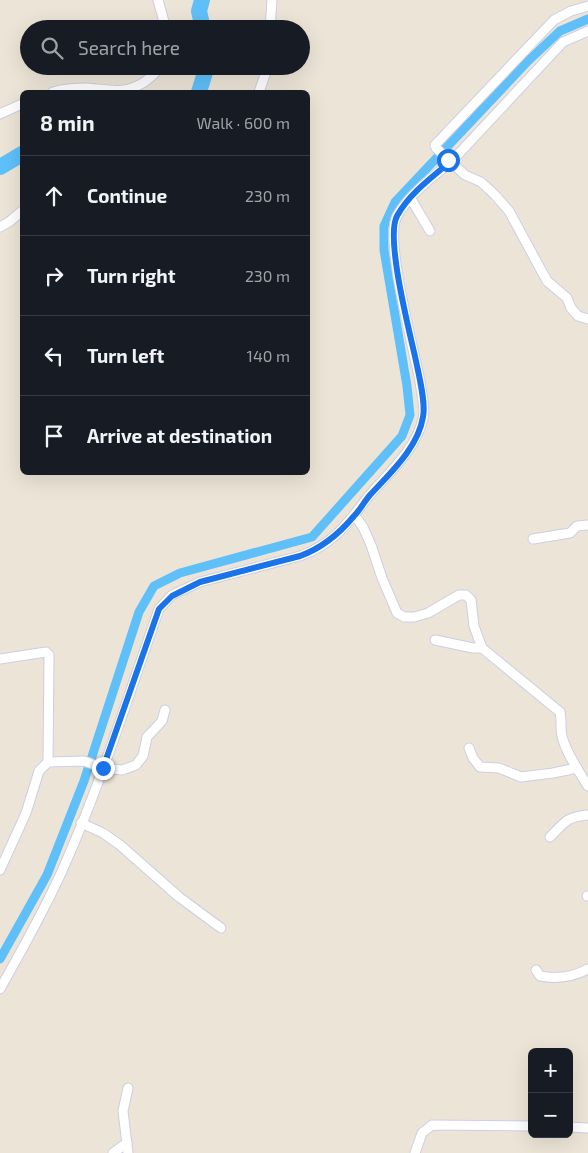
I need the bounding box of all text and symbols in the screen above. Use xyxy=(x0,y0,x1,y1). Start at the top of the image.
search box xyxy=(20,20,310,75)
icon: search xyxy=(38,34,66,62)
text: Search here xyxy=(78,36,180,59)
text: 8 min xyxy=(40,110,95,135)
text: Walk · 600 m xyxy=(197,113,290,132)
route start xyxy=(437,149,460,172)
icon: ahead xyxy=(40,182,68,210)
text: Continue xyxy=(87,184,167,207)
text: 230 m xyxy=(245,186,290,205)
icon: right xyxy=(40,262,68,290)
text: Turn right xyxy=(87,264,175,287)
text: 230 m xyxy=(245,266,290,285)
icon: left xyxy=(40,342,68,370)
text: Turn left xyxy=(87,344,164,367)
text: 140 m xyxy=(247,346,290,365)
icon: arrive xyxy=(40,422,68,450)
text: Arrive at destination xyxy=(87,424,272,447)
route end xyxy=(92,757,115,780)
map controls xyxy=(528,1048,573,1138)
button: + xyxy=(528,1048,573,1093)
button: − xyxy=(528,1093,573,1138)

